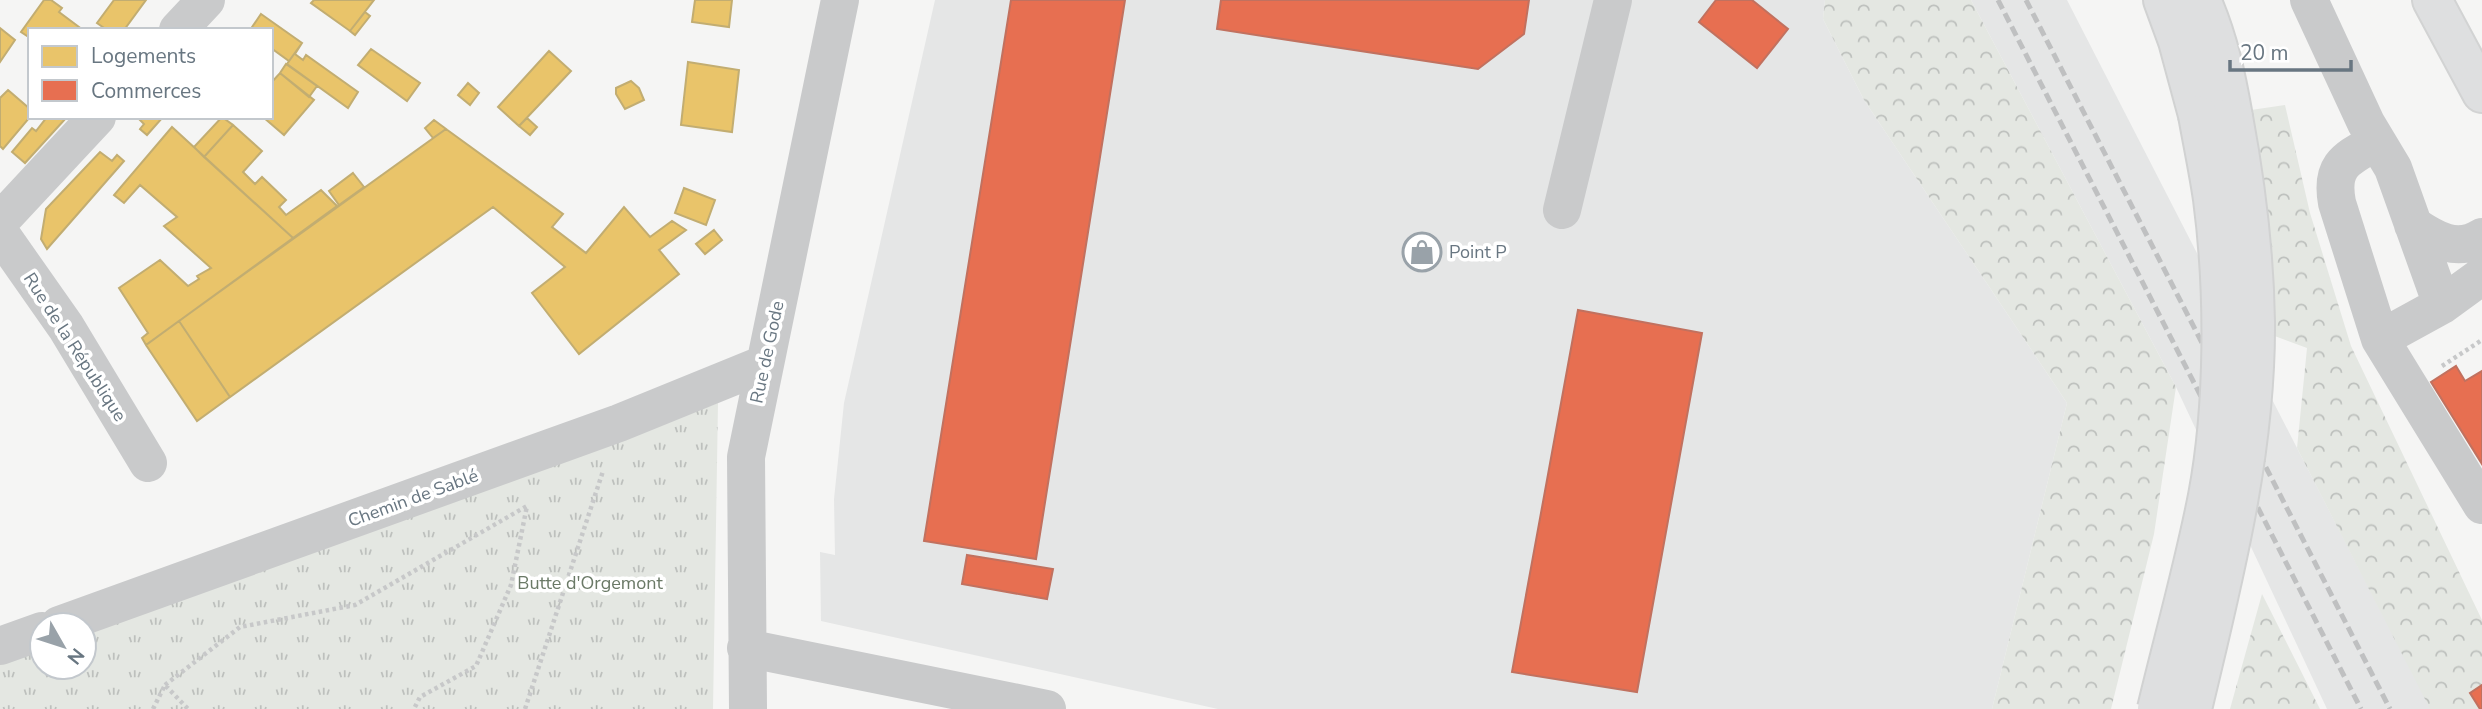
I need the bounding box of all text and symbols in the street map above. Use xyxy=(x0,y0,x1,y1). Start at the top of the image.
legend xyxy=(28,28,273,119)
scale bar xyxy=(2230,28,2351,72)
text: 20 m xyxy=(2240,39,2289,67)
text: Logements xyxy=(91,42,196,70)
text: Commerces xyxy=(91,77,201,105)
shop icon: Point P xyxy=(1401,231,1443,273)
place label: Point P xyxy=(1449,240,1507,264)
street label: Rue de la République xyxy=(18,268,132,426)
street label: Rue de Gode xyxy=(744,299,790,405)
street label: Chemin de Sablé xyxy=(345,463,481,533)
park label: Butte d'Orgemont xyxy=(517,571,663,595)
north arrow xyxy=(28,611,98,681)
text: N xyxy=(61,642,90,670)

